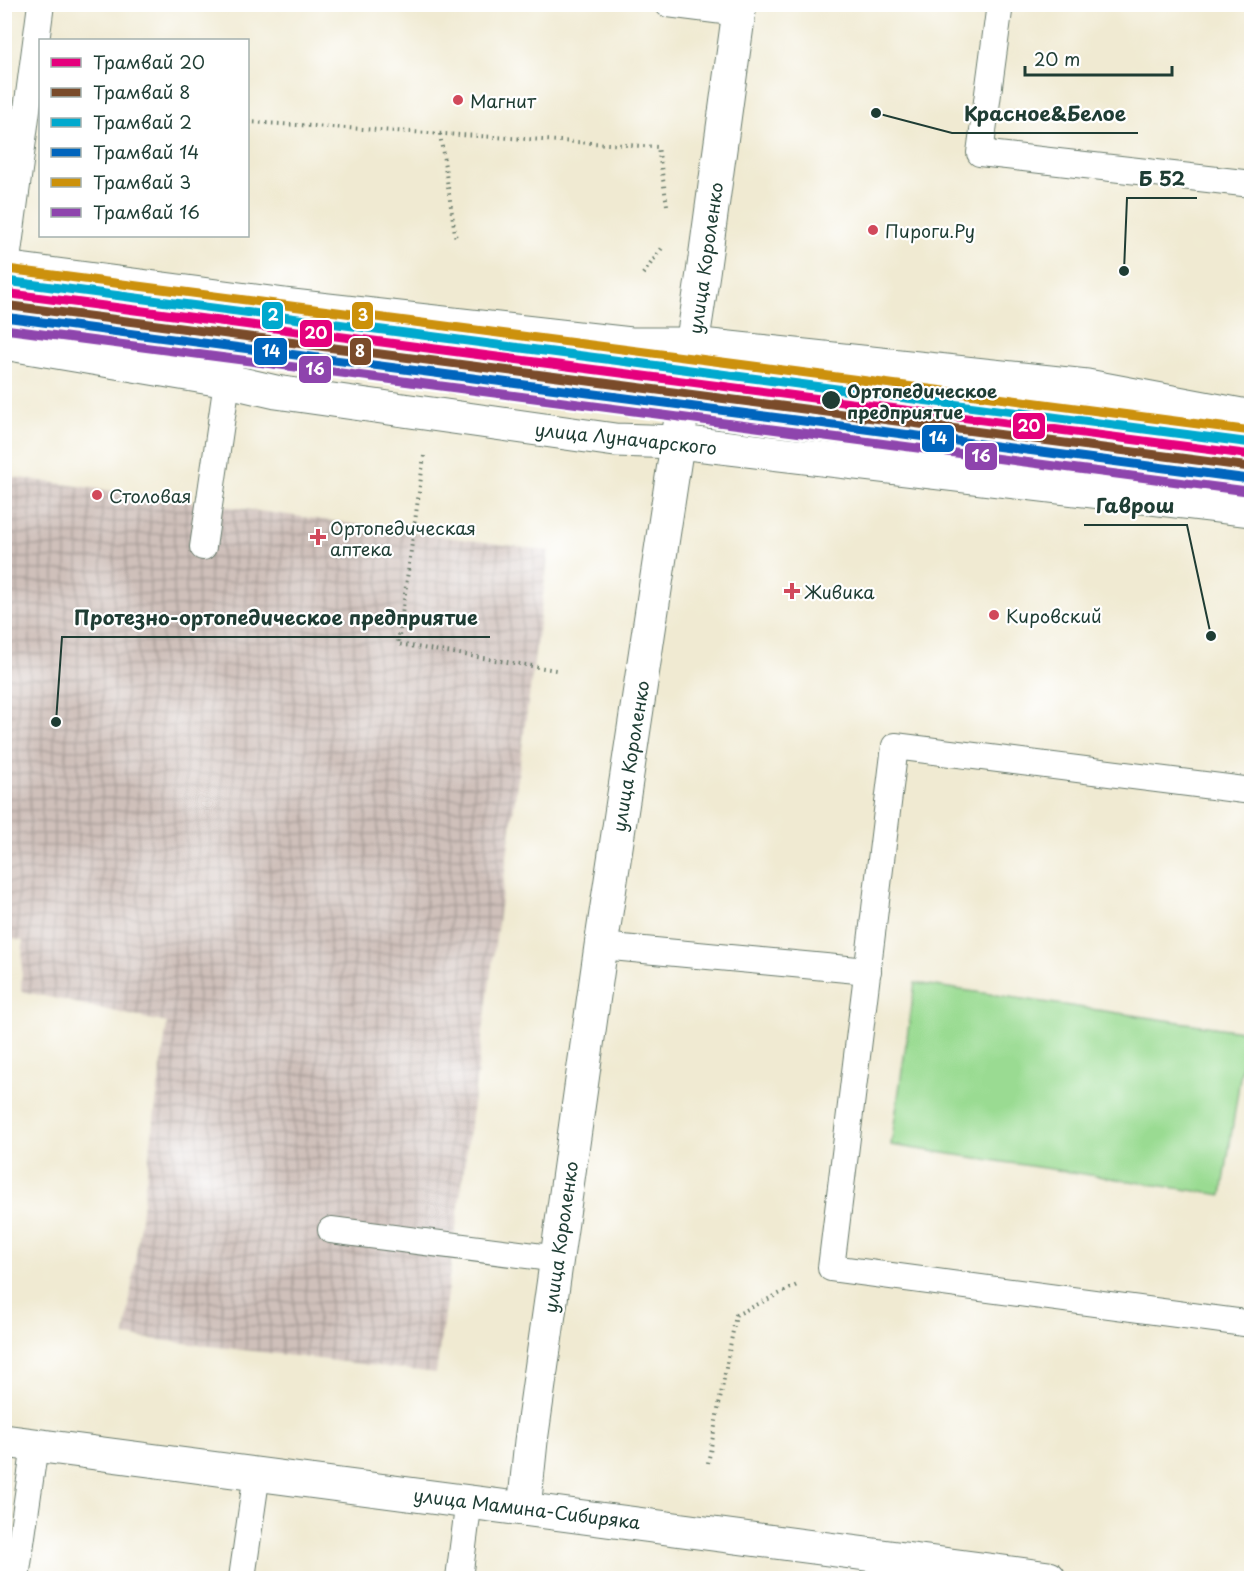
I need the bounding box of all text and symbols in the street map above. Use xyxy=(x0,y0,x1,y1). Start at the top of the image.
legend xyxy=(39,39,249,237)
scale bar xyxy=(1025,39,1172,77)
text: 20 m xyxy=(1034,45,1080,72)
text: Трамвай 20 xyxy=(93,48,205,75)
text: Трамвай 8 xyxy=(93,78,190,105)
place label: Магнит xyxy=(470,87,537,114)
marker: Магнит xyxy=(451,93,465,107)
callout: Красное&Белое xyxy=(952,95,1138,133)
text: Красное&Белое xyxy=(964,98,1126,128)
text: Трамвай 2 xyxy=(93,108,192,135)
text: Трамвай 14 xyxy=(93,138,199,165)
callout: Б 52 xyxy=(1127,160,1197,198)
text: Б 52 xyxy=(1139,163,1185,193)
text: Трамвай 3 xyxy=(93,168,191,195)
street label: улица Короленко xyxy=(681,180,729,336)
text: Трамвай 16 xyxy=(93,198,200,225)
place label: Пироги.Ру xyxy=(885,217,975,244)
marker: Пироги.Ру xyxy=(866,223,880,237)
line badge: 2 xyxy=(261,301,284,330)
line badge: 3 xyxy=(351,301,374,330)
text: 2 xyxy=(267,302,279,326)
text: 3 xyxy=(358,302,368,326)
line badge: 20 xyxy=(299,319,333,348)
text: 20 xyxy=(305,320,328,344)
line badge: 14 xyxy=(253,337,288,366)
line badge: 8 xyxy=(349,337,372,366)
text: 14 xyxy=(262,338,280,362)
text: 8 xyxy=(355,338,365,362)
line badge: 16 xyxy=(298,355,332,384)
text: 16 xyxy=(306,356,324,380)
place label: Ортопедическое предприятие xyxy=(847,377,997,425)
marker: Ортопедическое предприятие xyxy=(820,389,842,411)
line badge: 20 xyxy=(1012,412,1046,440)
text: 20 xyxy=(1018,413,1041,437)
street label: улица Луначарского xyxy=(534,415,718,461)
line badge: 14 xyxy=(921,424,955,453)
text: 14 xyxy=(929,425,947,449)
line badge: 16 xyxy=(964,442,998,471)
text: 16 xyxy=(972,443,990,467)
place label: Столовая xyxy=(109,482,192,509)
callout: Гаврош xyxy=(1084,487,1187,525)
marker: Столовая xyxy=(90,488,104,502)
text: Гаврош xyxy=(1096,490,1174,520)
place label: Ортопедическая аптека xyxy=(330,514,476,562)
marker: Ортопедическая аптека xyxy=(311,530,325,544)
place label: Живика xyxy=(804,578,875,605)
marker: Живика xyxy=(785,584,799,598)
callout: Протезно-ортопедическое предприятие xyxy=(62,599,490,637)
text: Протезно-ортопедическое предприятие xyxy=(74,602,478,632)
place label: Кировский xyxy=(1006,602,1102,629)
marker: Кировский xyxy=(987,608,1001,622)
street label: улица Короленко xyxy=(605,678,655,834)
street label: улица Короленко xyxy=(536,1159,584,1315)
street label: улица Мамина-Сибиряка xyxy=(412,1481,643,1535)

